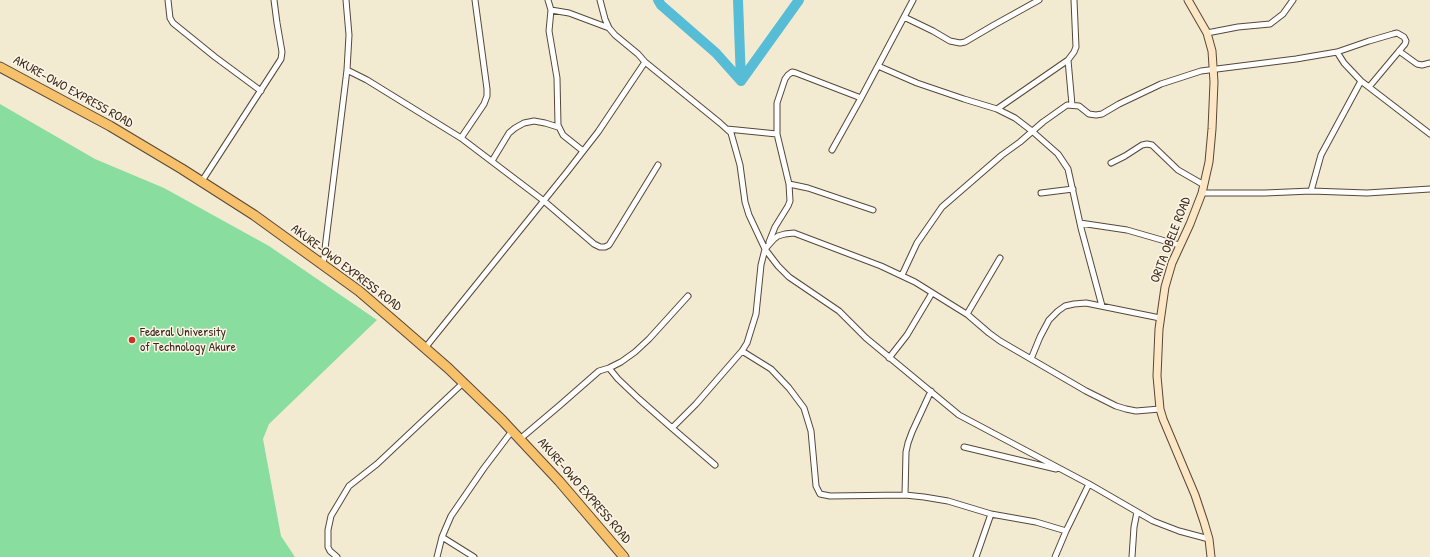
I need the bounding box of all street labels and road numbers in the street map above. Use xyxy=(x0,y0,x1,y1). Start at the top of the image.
street label: AKURE-OWO EXPRESS ROAD xyxy=(10,53,136,131)
street label: ORITA OBELE ROAD xyxy=(1148,195,1194,285)
street label: AKURE-OWO EXPRESS ROAD xyxy=(288,221,404,315)
street label: AKURE-OWO EXPRESS ROAD xyxy=(534,435,634,547)

